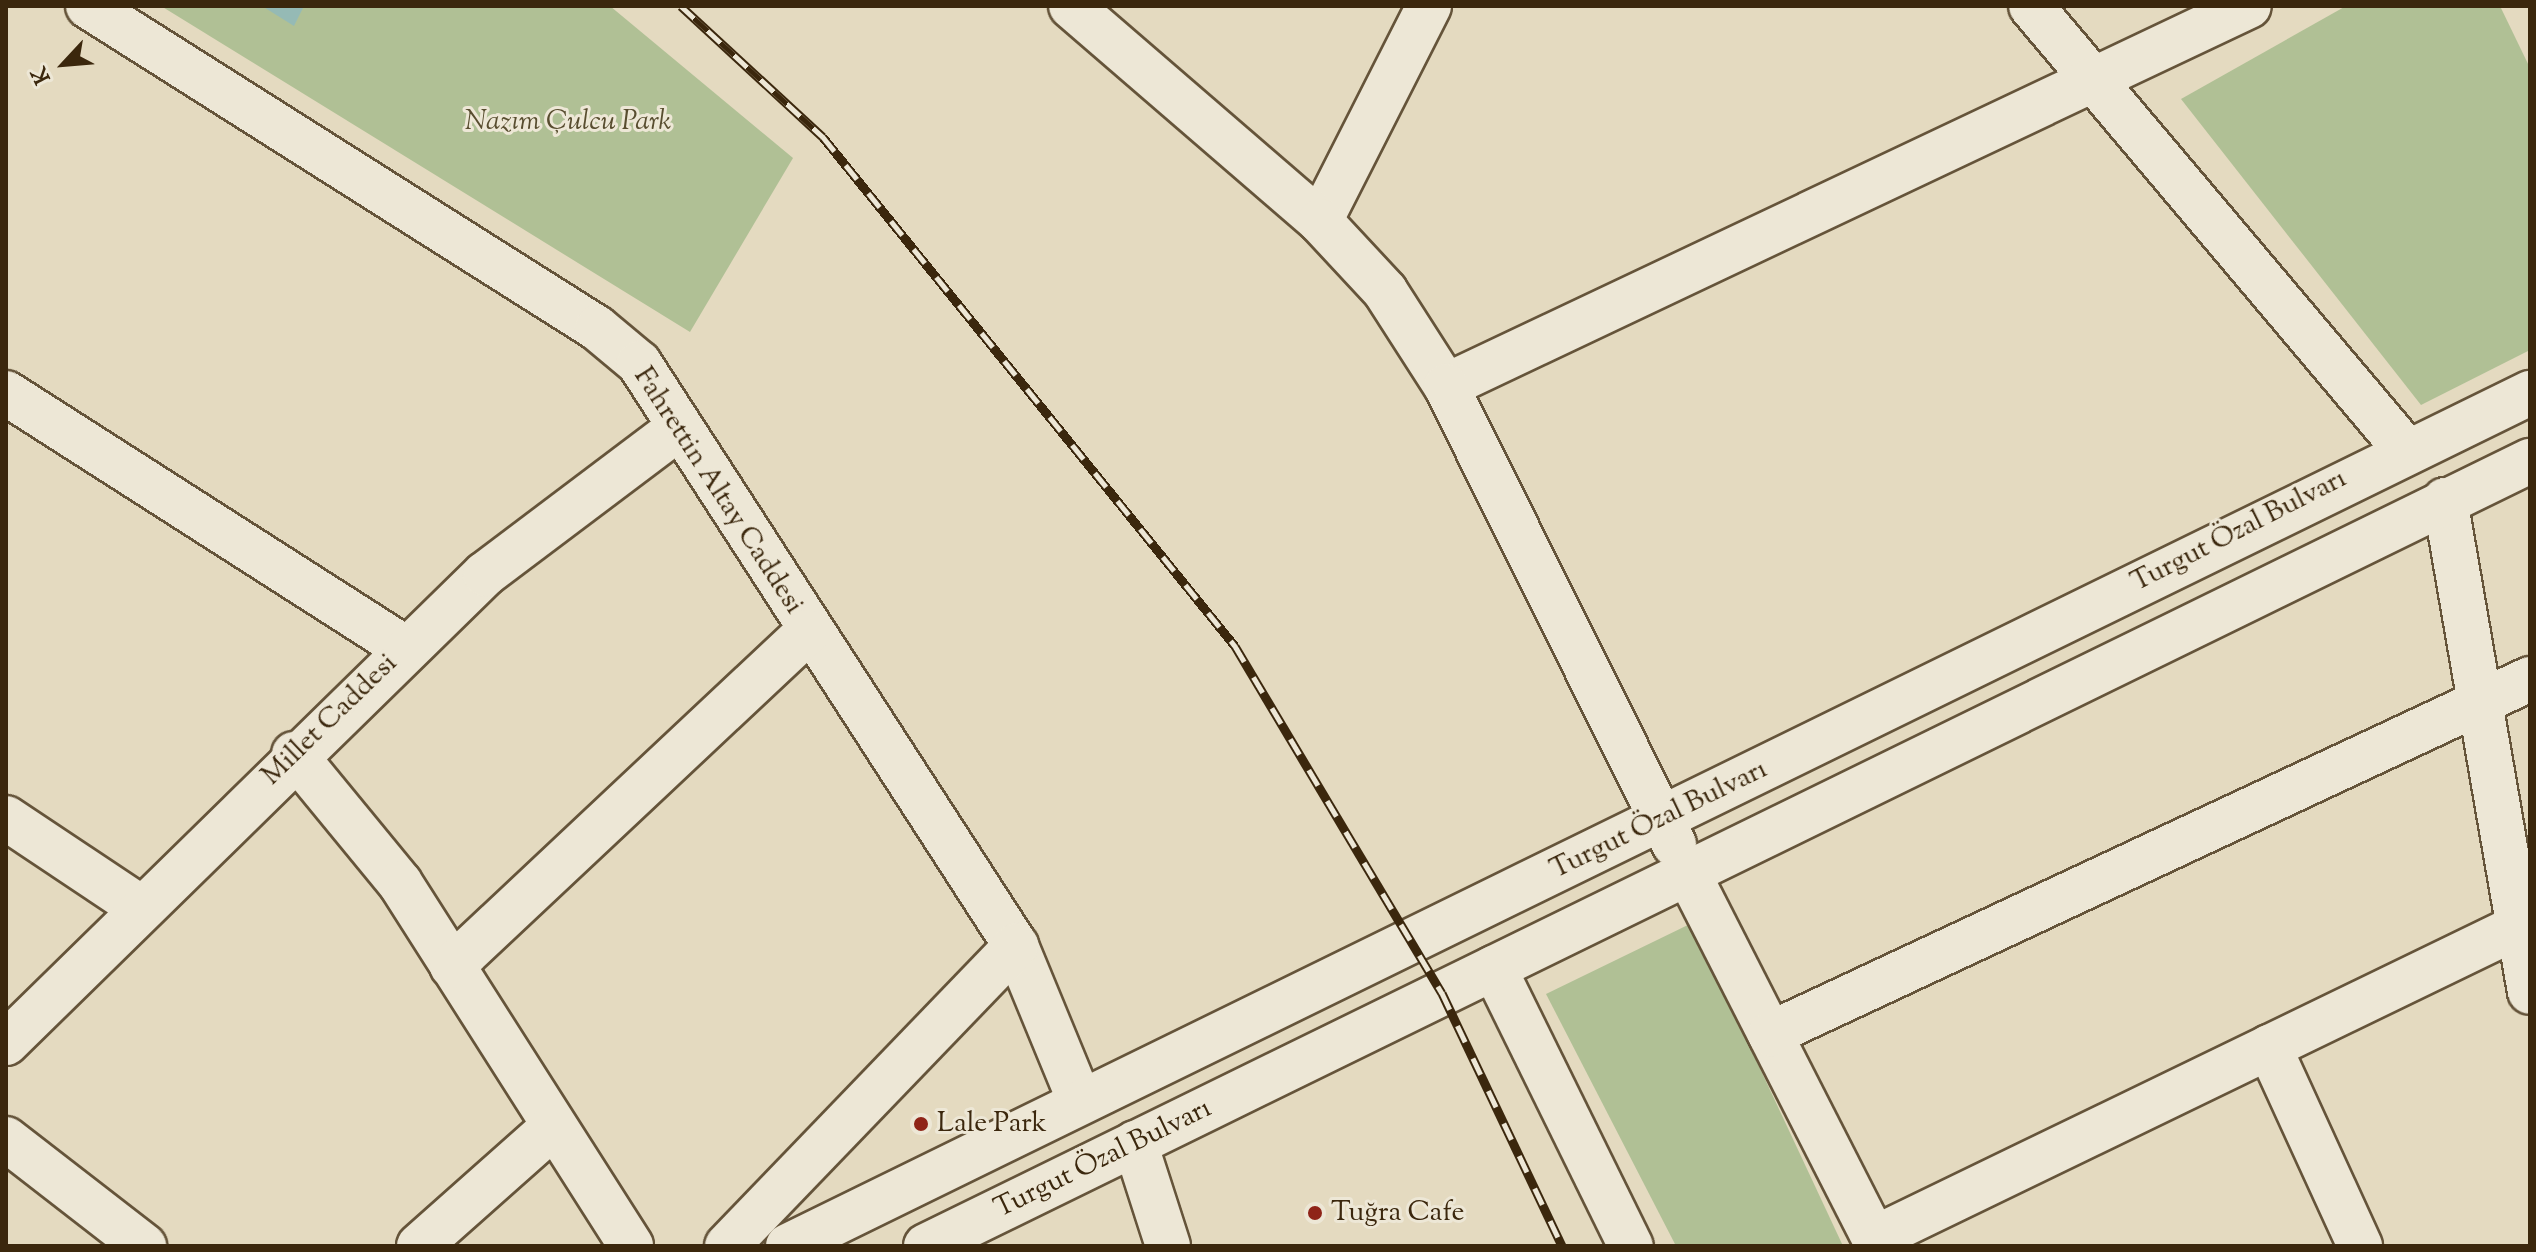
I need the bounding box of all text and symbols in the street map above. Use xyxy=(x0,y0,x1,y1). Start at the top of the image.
north arrow xyxy=(24,24,104,104)
text: K xyxy=(25,60,60,89)
park label: Nazım Çulcu Park xyxy=(465,105,671,139)
street label: Fahrettin Altay Caddesi xyxy=(626,361,810,621)
street label: Turgut Özal Bulvarı xyxy=(2126,462,2352,600)
street label: Millet Caddesi xyxy=(255,647,405,793)
street label: Turgut Özal Bulvarı xyxy=(1545,753,1773,887)
street label: Turgut Özal Bulvarı xyxy=(989,1092,1217,1226)
place label: Lale Park xyxy=(937,1107,1047,1141)
marker: Lale Park xyxy=(912,1115,930,1133)
place label: Tuğra Cafe xyxy=(1331,1196,1465,1230)
marker: Tuğra Cafe xyxy=(1306,1204,1324,1222)

